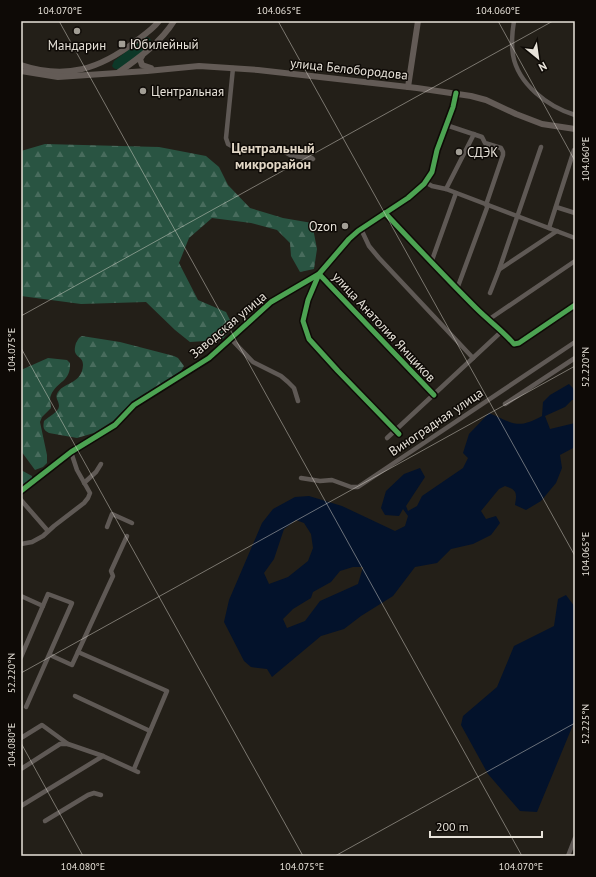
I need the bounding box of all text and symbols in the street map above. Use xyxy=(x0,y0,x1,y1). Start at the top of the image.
text: 104.070°E xyxy=(38,4,82,17)
text: 104.065°E xyxy=(257,4,301,17)
text: 104.060°E xyxy=(476,4,520,17)
marker: Мандарин xyxy=(72,26,82,36)
place label: Юбилейный xyxy=(130,36,199,53)
place label: Мандарин xyxy=(48,37,106,54)
north arrow xyxy=(518,38,558,78)
marker: Юбилейный xyxy=(117,39,127,49)
street label: улица Белобородова xyxy=(289,54,409,84)
text: N xyxy=(536,59,549,75)
place label: Центральная xyxy=(151,83,224,100)
marker: Центральная xyxy=(138,86,148,96)
text: 104.060°E xyxy=(579,137,592,181)
district label: Центральный микрорайон xyxy=(231,139,315,173)
place label: СДЭК xyxy=(467,144,498,161)
marker: СДЭК xyxy=(454,147,464,157)
place label: Ozon xyxy=(309,218,337,235)
marker: Ozon xyxy=(340,221,350,231)
street label: улица Анатолия Ямщиков xyxy=(328,268,440,386)
street label: Заводская улица xyxy=(186,288,270,362)
text: 104.075°E xyxy=(5,328,18,372)
text: 52.220°N xyxy=(579,347,592,387)
street label: Виноградная улица xyxy=(386,384,486,460)
text: 104.065°E xyxy=(579,532,592,576)
text: 52.220°N xyxy=(5,653,18,693)
text: 52.225°N xyxy=(579,704,592,744)
text: 104.080°E xyxy=(5,723,18,767)
scale bar xyxy=(430,813,542,839)
text: 200 m xyxy=(436,819,469,834)
text: 104.080°E xyxy=(61,860,105,873)
text: 104.075°E xyxy=(280,860,324,873)
text: 104.070°E xyxy=(499,860,543,873)

